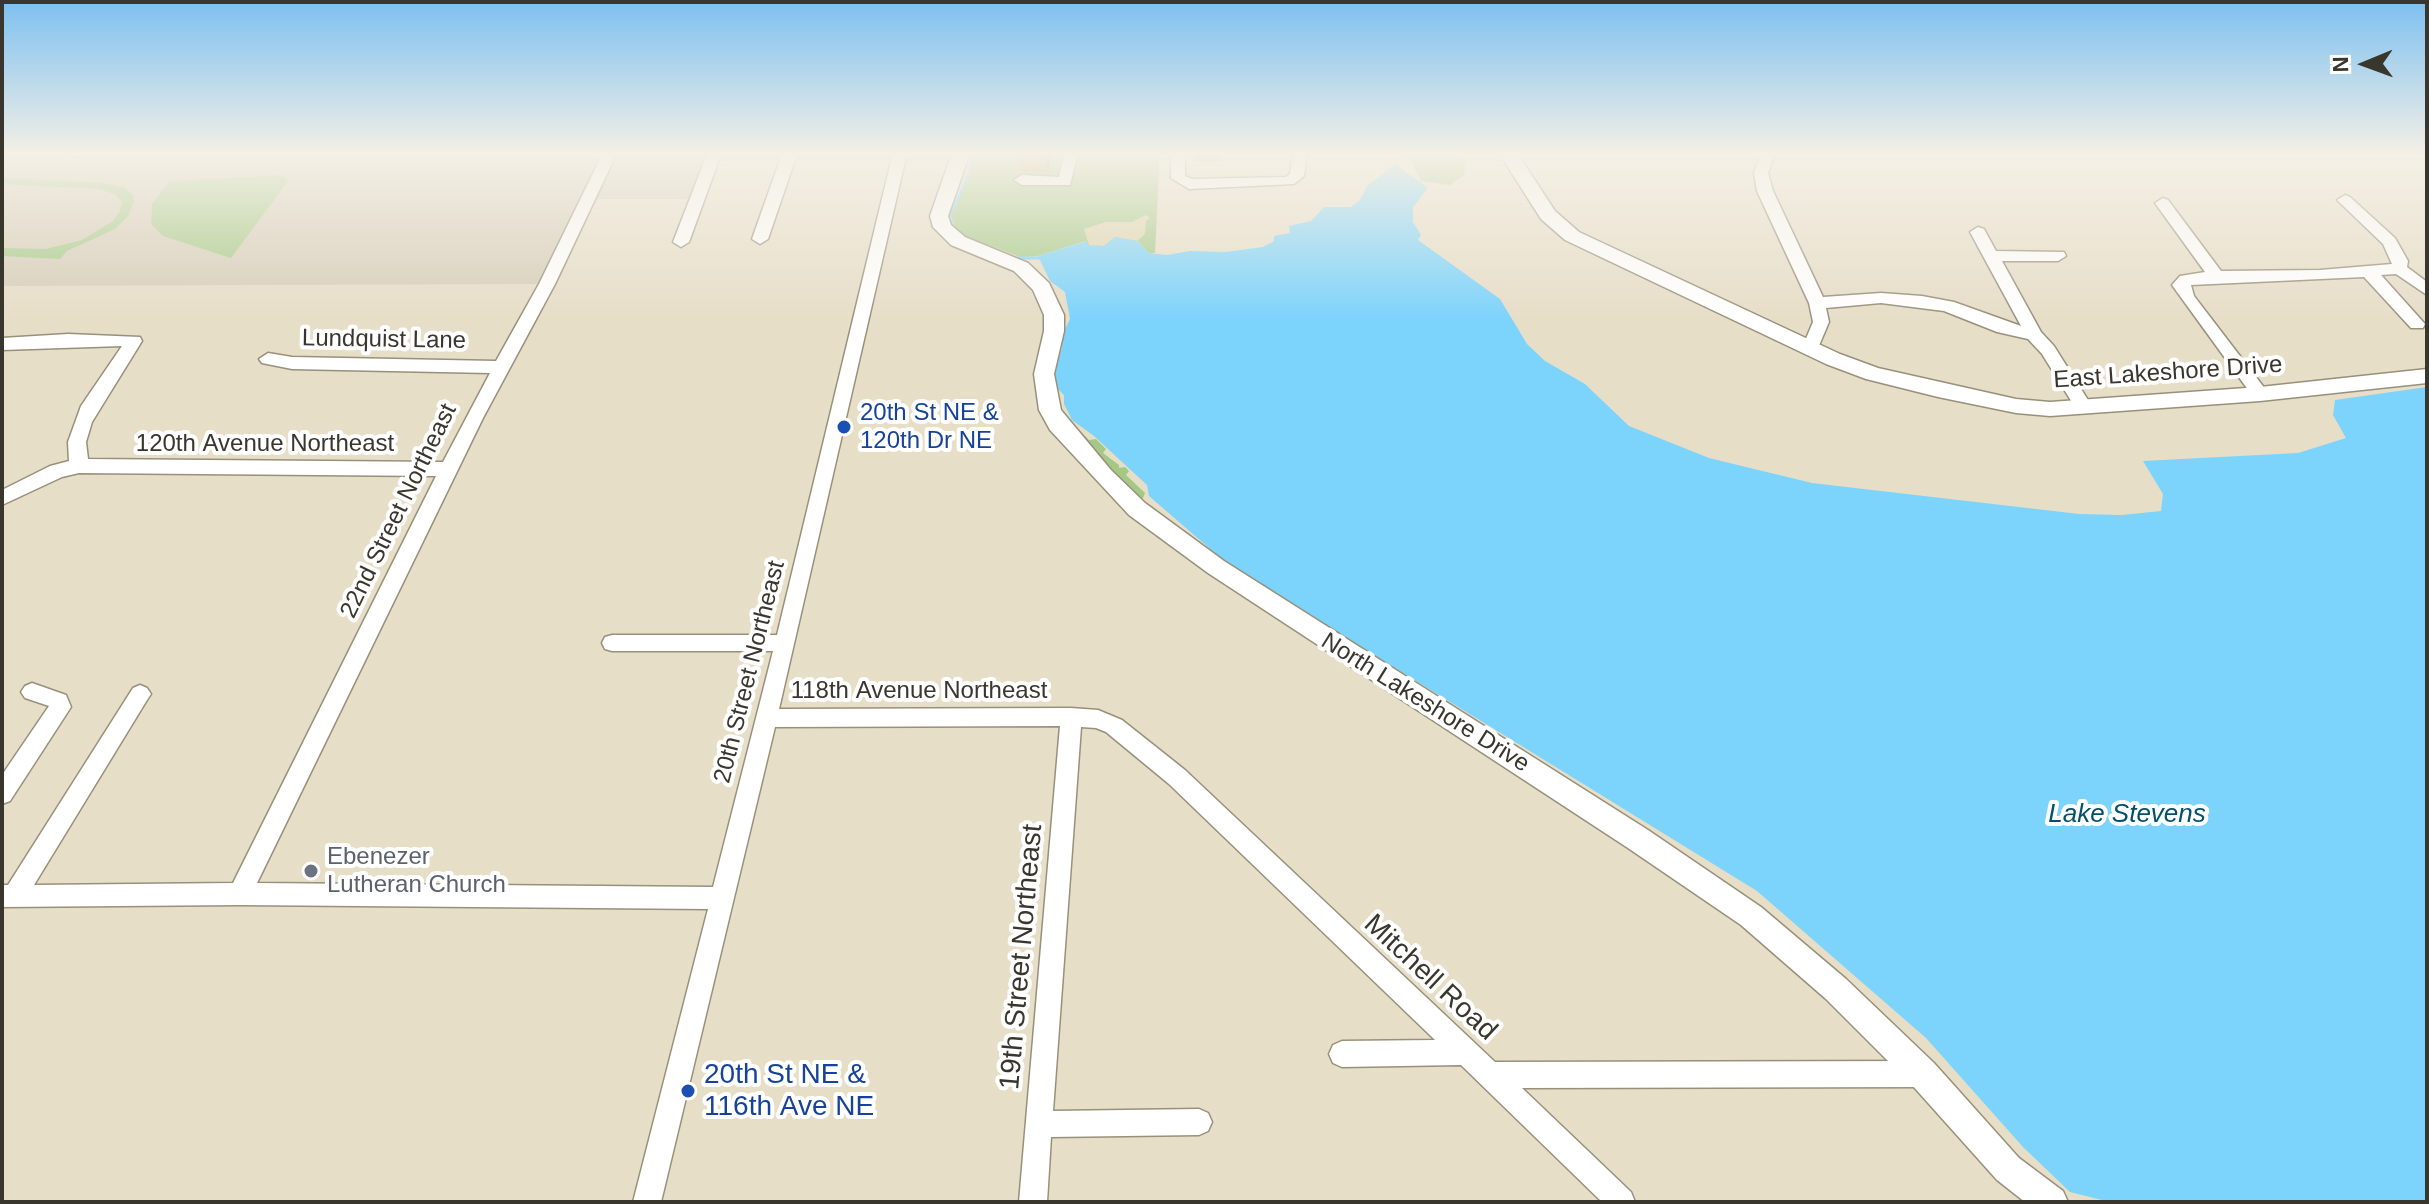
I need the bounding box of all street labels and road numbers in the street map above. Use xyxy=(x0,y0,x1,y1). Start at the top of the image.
street label: Lundquist Lane xyxy=(302,324,466,356)
street label: East Lakeshore Drive xyxy=(2053,351,2283,395)
street label: 22nd Street Northeast xyxy=(335,399,463,623)
street label: 120th Avenue Northeast xyxy=(136,430,394,458)
street label: 20th Street Northeast xyxy=(708,558,792,786)
street label: North Lakeshore Drive xyxy=(1316,627,1534,779)
street label: 118th Avenue Northeast xyxy=(791,677,1047,705)
street label: 19th Street Northeast xyxy=(994,823,1050,1091)
street label: Mitchell Road xyxy=(1357,908,1503,1048)

